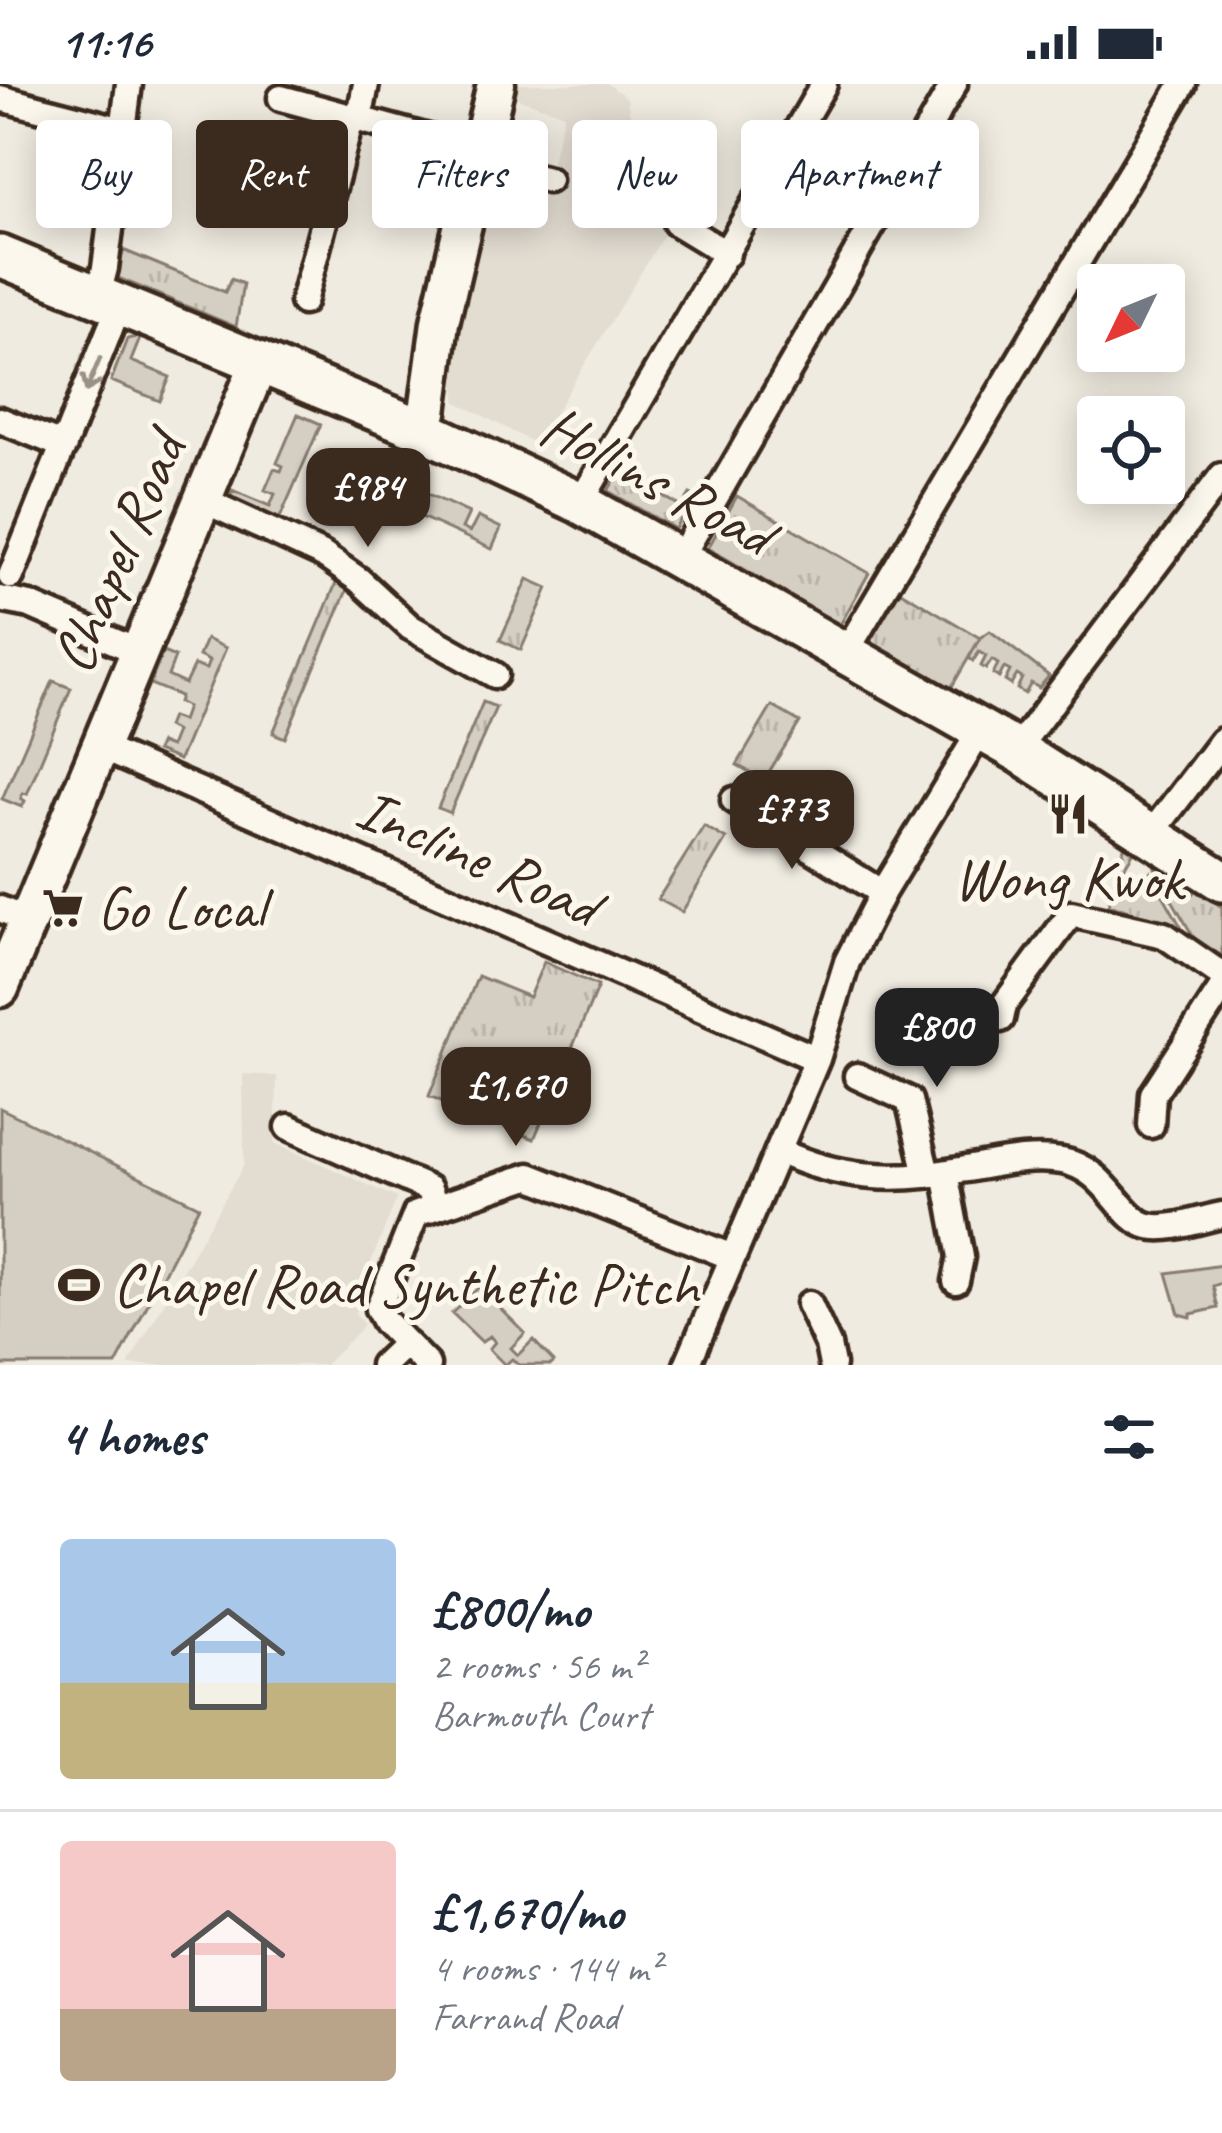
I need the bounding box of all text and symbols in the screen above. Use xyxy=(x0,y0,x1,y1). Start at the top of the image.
text: 11:16 xyxy=(60,14,151,71)
chip: Buy xyxy=(36,120,172,228)
chip: Rent xyxy=(196,120,348,228)
chip: Filters xyxy=(372,120,548,228)
chip: New xyxy=(572,120,717,228)
chip: Apartment xyxy=(741,120,979,228)
north arrow xyxy=(1077,264,1185,372)
map controls xyxy=(1077,264,1185,504)
one-way arrow xyxy=(81,356,102,393)
street label: Hollins Road xyxy=(528,388,793,576)
button: locate xyxy=(1077,396,1185,504)
street label: Chapel Road xyxy=(34,415,205,684)
pin: £984 xyxy=(297,448,439,550)
text: £984 xyxy=(333,462,403,511)
street label: Incline Road xyxy=(345,770,618,947)
pin: £773 xyxy=(721,770,863,872)
text: £773 xyxy=(757,784,827,833)
restaurant icon: Wong Kwok xyxy=(1045,791,1091,837)
place label: Wong Kwok xyxy=(954,841,1186,917)
place label: Go Local xyxy=(97,870,275,946)
supermarket icon: Go Local xyxy=(40,885,86,931)
pin: £800 xyxy=(866,988,1008,1090)
text: £800 xyxy=(902,1002,972,1051)
pin: £1,670 xyxy=(418,1047,614,1149)
text: £1,670 xyxy=(468,1061,564,1110)
place label: Chapel Road Synthetic Pitch xyxy=(113,1247,702,1323)
sports icon: Chapel Road Synthetic Pitch xyxy=(56,1262,102,1308)
icon: filters xyxy=(1096,1404,1162,1470)
text: 4 homes xyxy=(60,1405,204,1469)
text: £800/mo xyxy=(432,1578,589,1642)
icon: home xyxy=(156,1587,300,1731)
text: 2 rooms · 56 m² xyxy=(432,1642,643,1691)
text: Barmouth Court xyxy=(432,1691,649,1740)
text: £1,670/mo xyxy=(432,1880,623,1944)
icon: home xyxy=(156,1889,300,2033)
text: 4 rooms · 144 m² xyxy=(432,1944,660,1993)
text: Farrand Road xyxy=(432,1993,618,2042)

